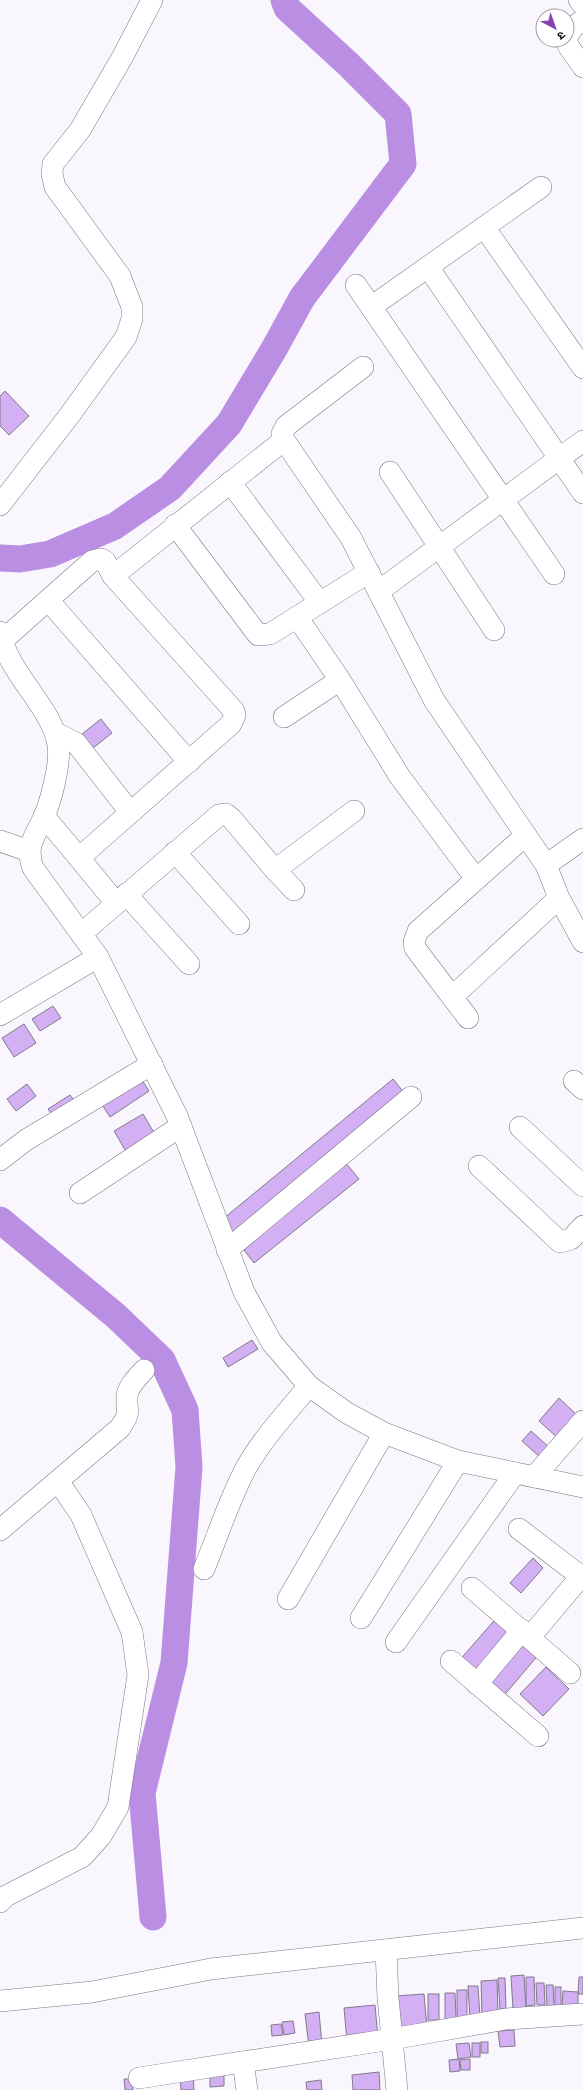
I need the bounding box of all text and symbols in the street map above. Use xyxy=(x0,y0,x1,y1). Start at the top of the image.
north arrow xyxy=(535,8,575,48)
text: उ xyxy=(555,29,569,43)

